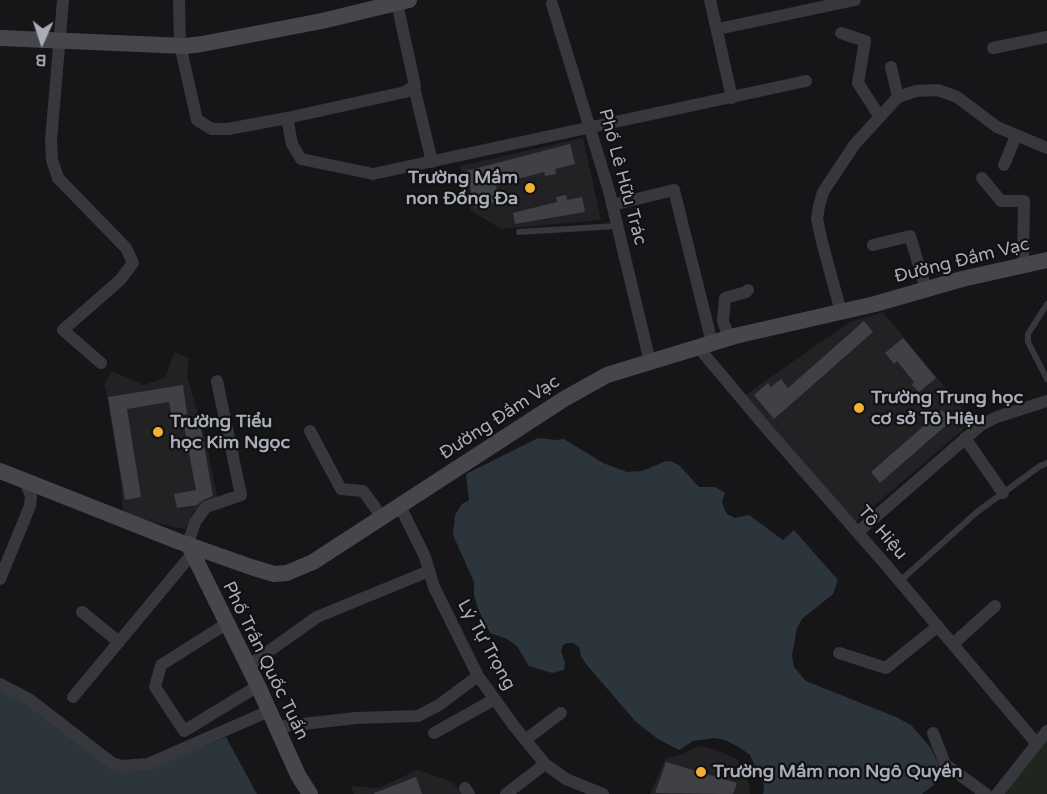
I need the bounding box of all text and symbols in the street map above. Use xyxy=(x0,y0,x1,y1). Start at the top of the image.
north arrow xyxy=(12,12,72,72)
text: B xyxy=(35,50,47,70)
street label: Phố Lê Hữu Trác xyxy=(593,106,651,248)
place label: Trường Mầm non Đống Đa xyxy=(406,167,518,210)
marker: Trường Mầm non Đống Đa xyxy=(523,181,537,195)
street label: Đường Đầm Vạc xyxy=(892,234,1032,288)
street label: Đường Đầm Vạc xyxy=(436,371,564,465)
place label: Trường Trung học cơ sở Tô Hiệu xyxy=(871,387,1023,430)
marker: Trường Trung học cơ sở Tô Hiệu xyxy=(852,401,866,415)
place label: Trường Tiểu học Kim Ngọc xyxy=(170,411,290,454)
marker: Trường Tiểu học Kim Ngọc xyxy=(151,425,165,439)
street label: Tô Hiệu xyxy=(853,502,911,564)
street label: Phố Trần Quốc Tuấn xyxy=(217,578,313,744)
street label: Lý Tự Trọng xyxy=(452,596,520,694)
place label: Trường Mầm non Ngô Quyền xyxy=(713,761,962,783)
marker: Trường Mầm non Ngô Quyền xyxy=(694,765,708,779)

